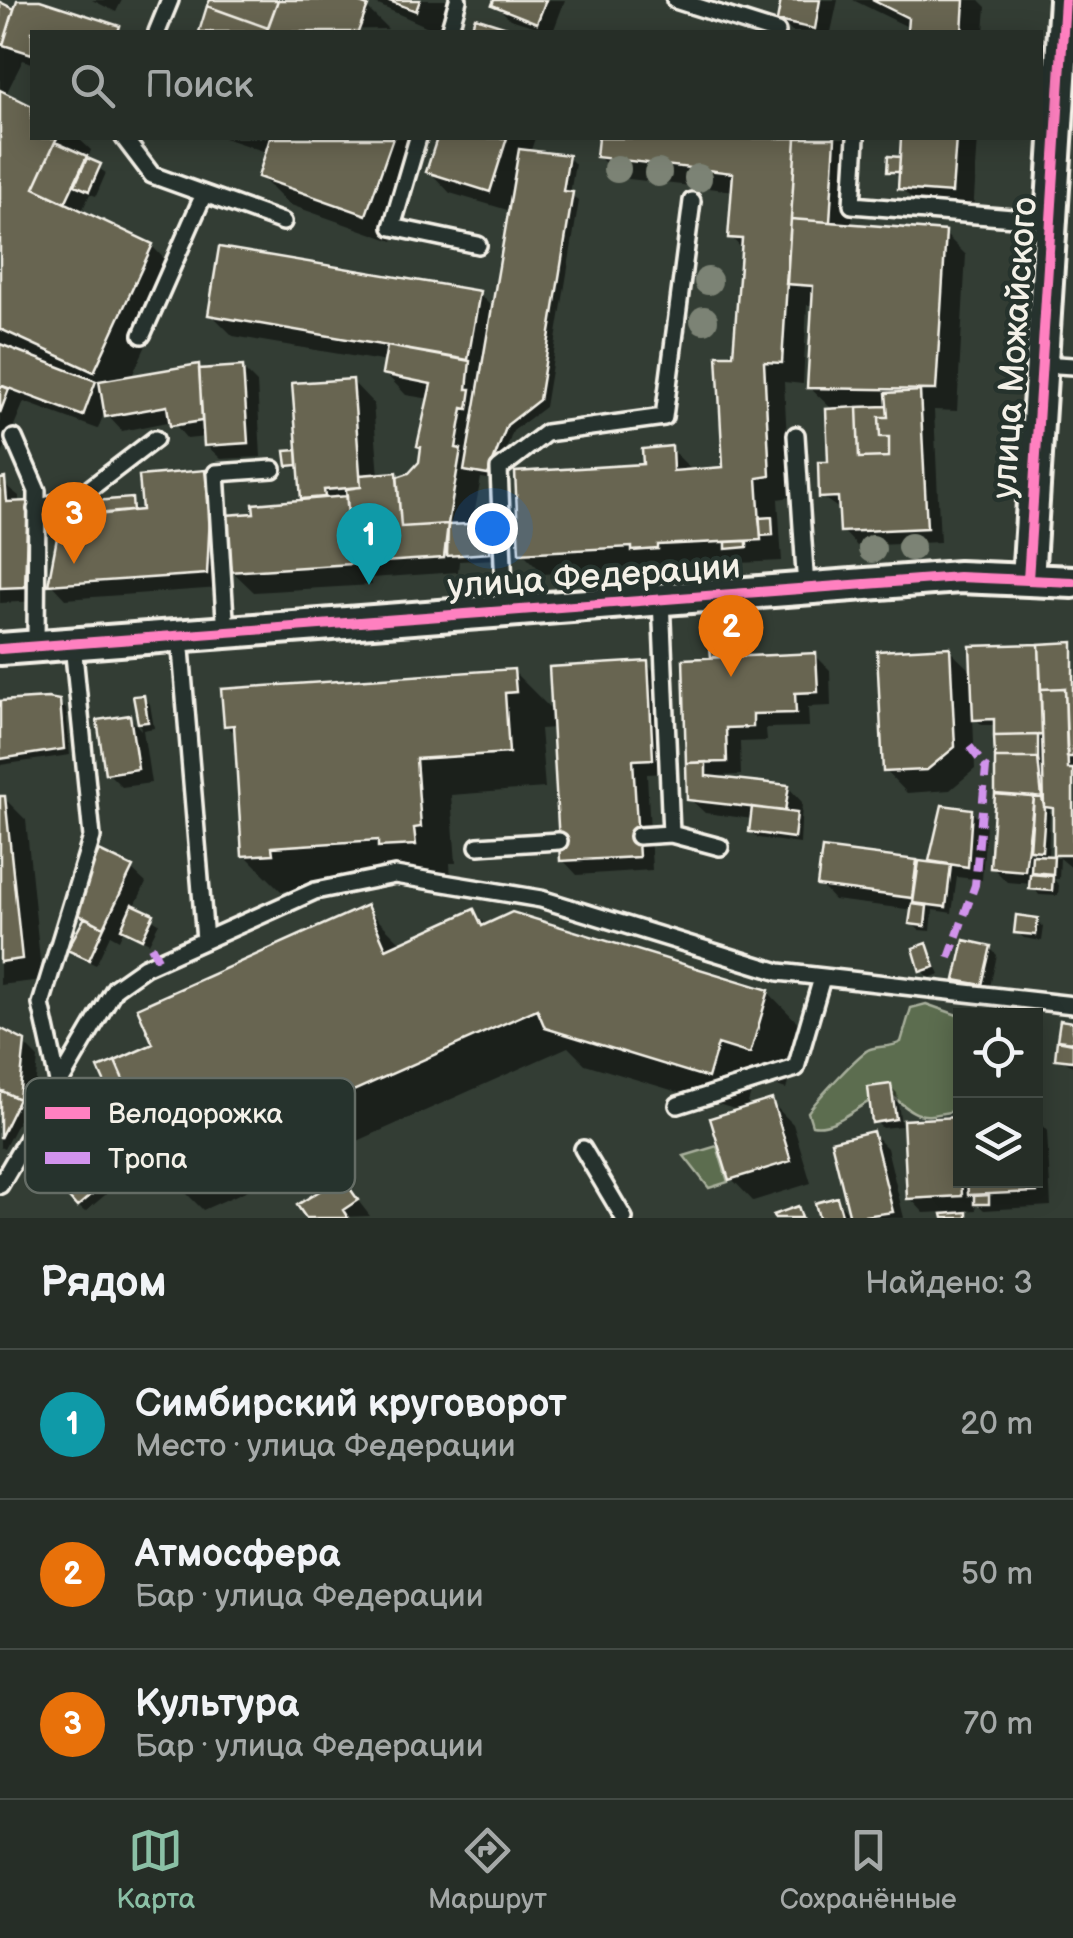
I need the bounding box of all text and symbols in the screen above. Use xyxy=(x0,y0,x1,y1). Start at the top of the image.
search box xyxy=(30,30,1043,140)
icon: search xyxy=(65,58,120,113)
text: Поиск xyxy=(145,63,253,108)
street label: улица Можайского xyxy=(983,196,1047,500)
pin: 3 xyxy=(42,482,106,564)
pin: 1 xyxy=(336,502,402,585)
your location xyxy=(467,503,518,554)
street label: улица Федерации xyxy=(446,545,742,609)
pin: 2 xyxy=(698,594,764,677)
map controls xyxy=(953,1008,1043,1188)
button: locate xyxy=(953,1008,1043,1098)
legend xyxy=(25,1078,355,1193)
text: Велодорожка xyxy=(108,1098,284,1131)
button: layers xyxy=(953,1098,1043,1188)
text: Тропа xyxy=(108,1143,188,1176)
text: Рядом xyxy=(40,1258,167,1309)
text: Найдено: 3 xyxy=(865,1264,1033,1303)
text: Симбирский круговорот xyxy=(135,1382,567,1427)
text: 1 xyxy=(66,1405,79,1444)
text: 20 m xyxy=(960,1405,1033,1444)
text: Место · улица Федерации xyxy=(135,1427,516,1466)
text: Атмосфера xyxy=(135,1532,340,1577)
text: 2 xyxy=(63,1555,82,1594)
text: 50 m xyxy=(961,1555,1033,1594)
text: Бар · улица Федерации xyxy=(135,1577,484,1616)
text: Культура xyxy=(135,1682,299,1727)
text: 3 xyxy=(63,1705,82,1744)
text: 70 m xyxy=(963,1705,1033,1744)
text: Бар · улица Федерации xyxy=(135,1727,484,1766)
tab: Карта xyxy=(116,1823,195,1916)
tab: Маршрут xyxy=(428,1823,547,1916)
tab: Сохранённые xyxy=(780,1823,957,1916)

